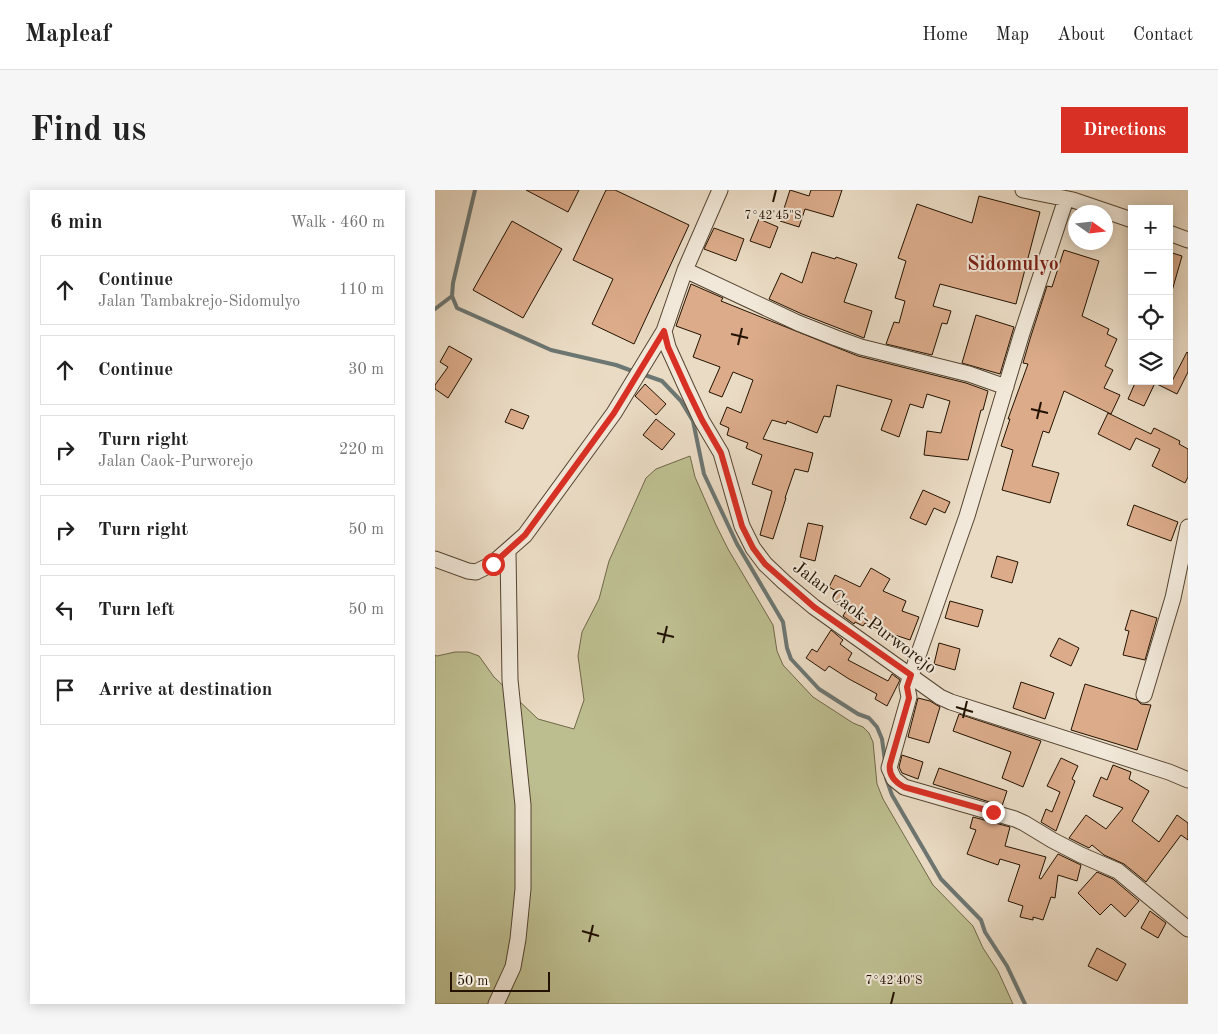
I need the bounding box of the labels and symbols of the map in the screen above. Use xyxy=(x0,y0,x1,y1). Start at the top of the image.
north arrow xyxy=(1068,205,1113,250)
text: 7°42'45"S xyxy=(745,209,801,222)
district label: Sidomulyo xyxy=(967,255,1059,275)
route start xyxy=(482,553,505,576)
street label: Jalan Caok-Purworejo xyxy=(789,558,940,678)
route end xyxy=(982,801,1005,824)
scale bar xyxy=(450,969,550,992)
text: 7°42'40"S xyxy=(866,975,922,987)

